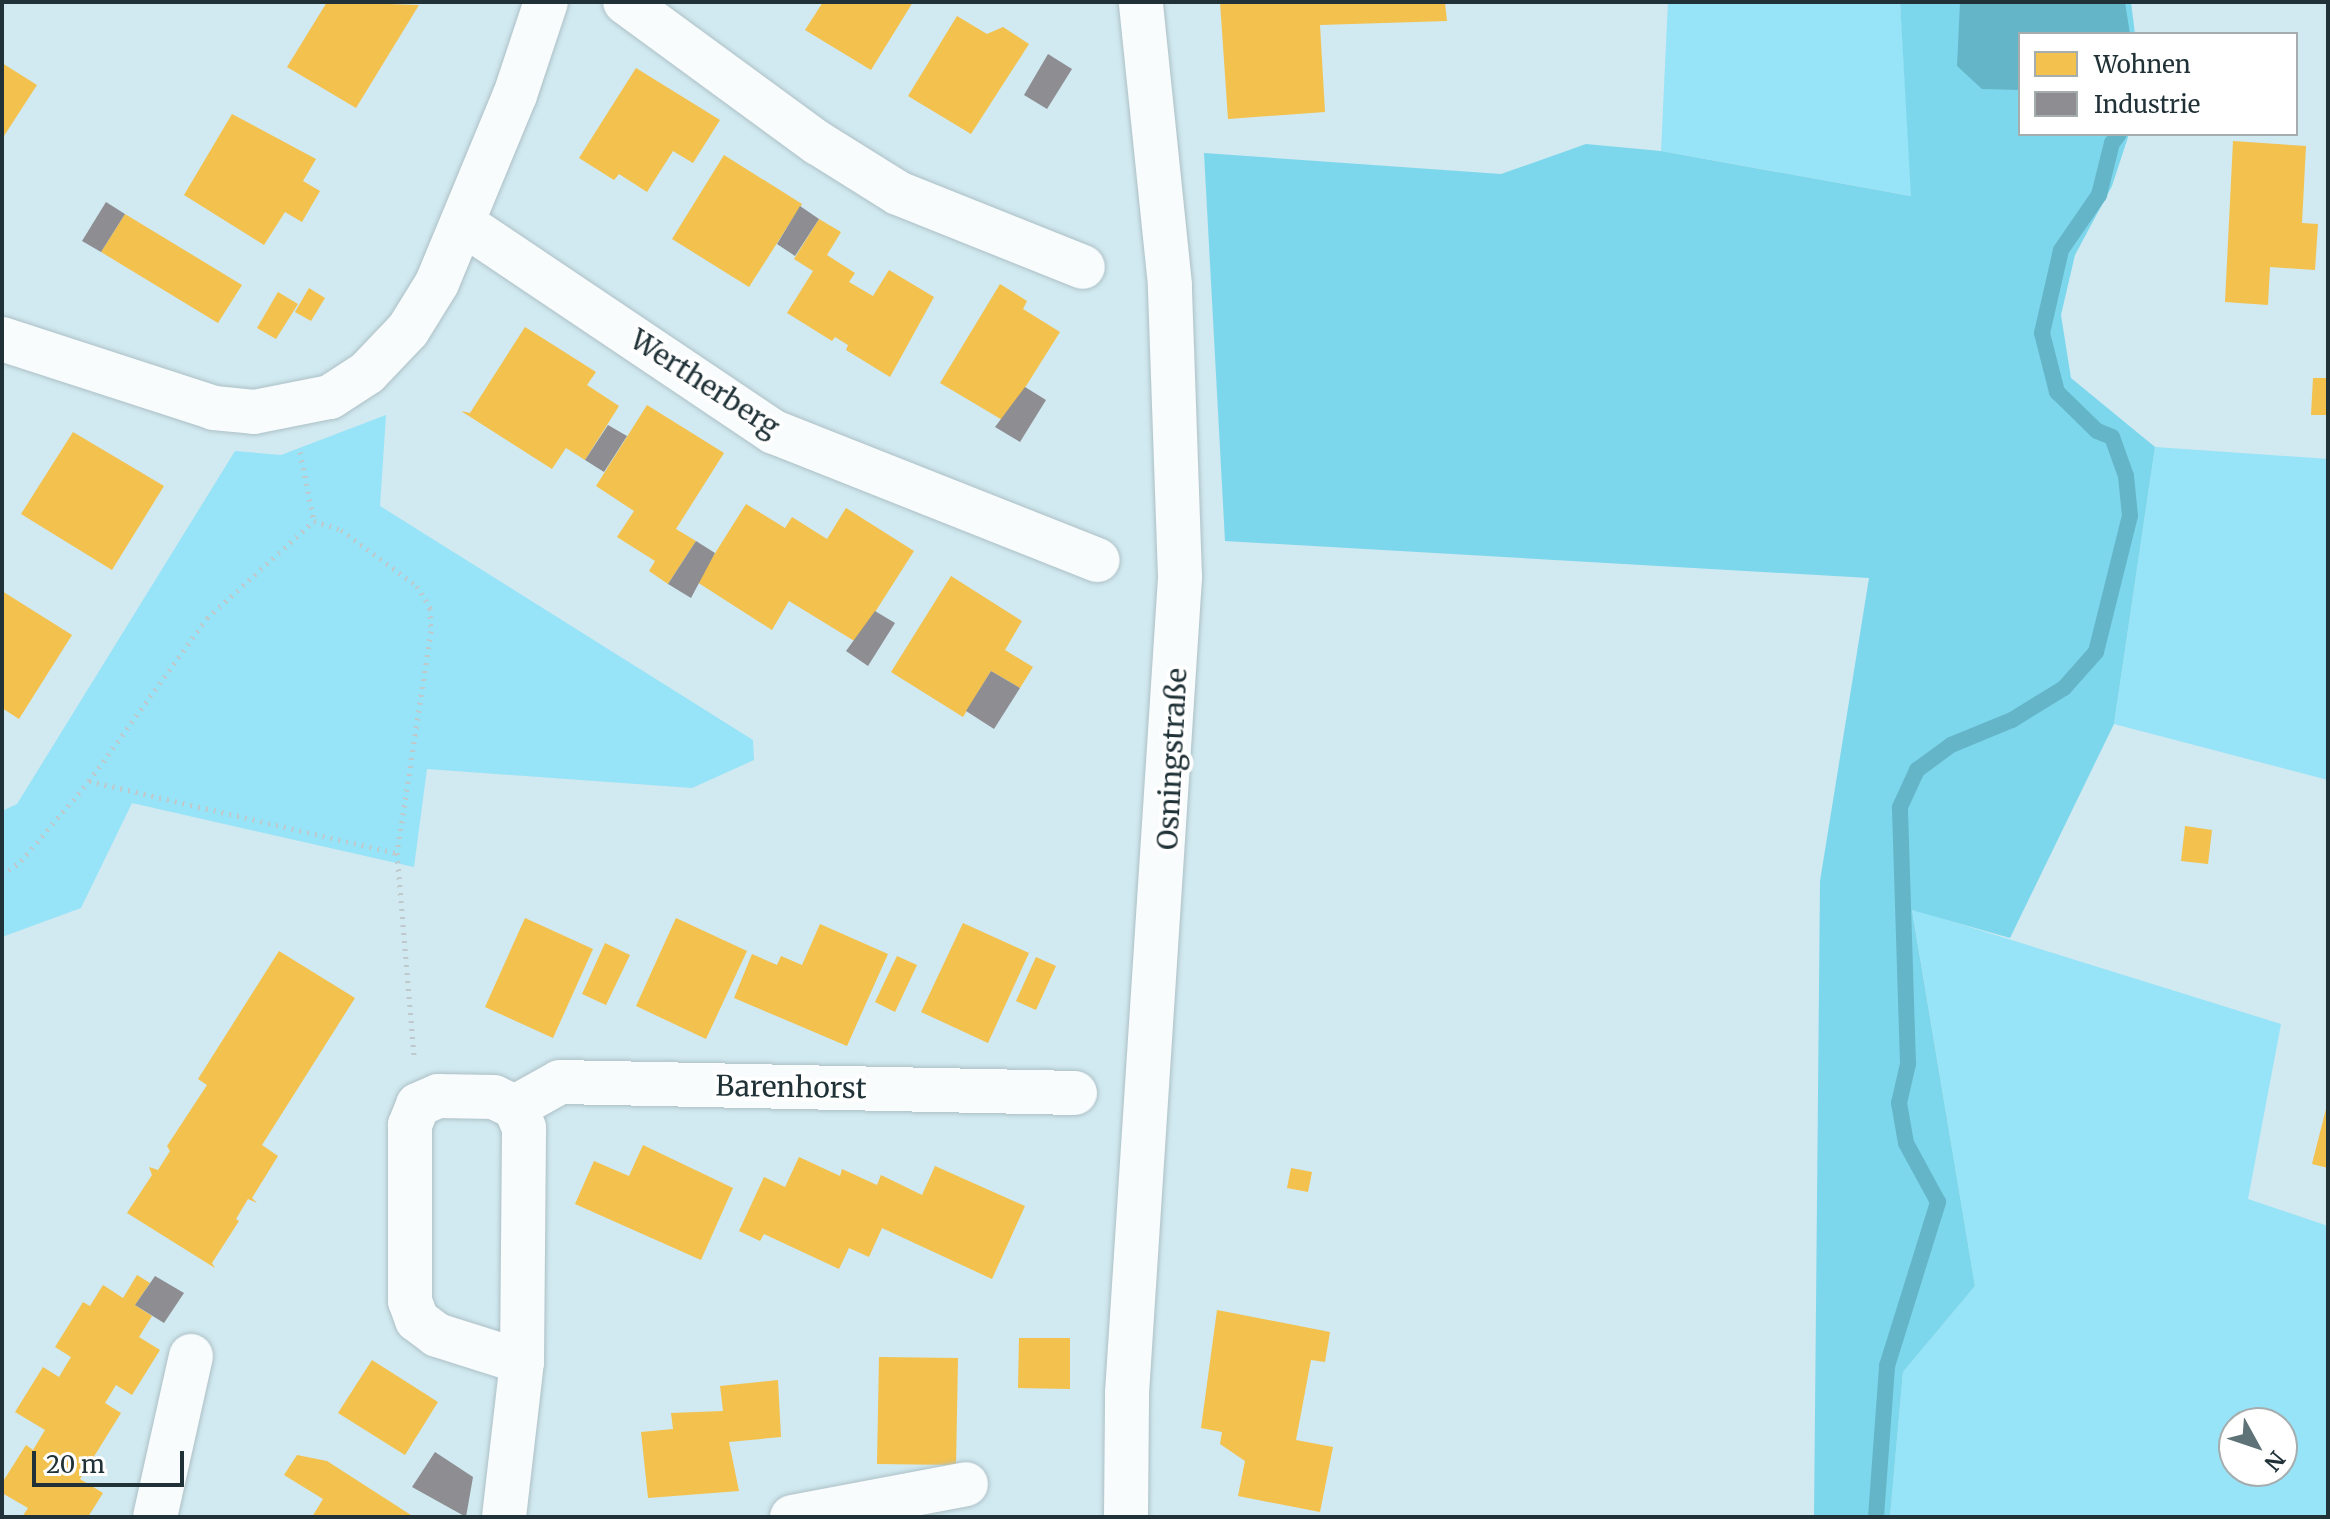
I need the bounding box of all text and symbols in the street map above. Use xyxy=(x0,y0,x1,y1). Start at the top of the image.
legend xyxy=(2018,32,2298,136)
text: Wohnen xyxy=(2094,49,2191,80)
text: Industrie xyxy=(2094,89,2200,120)
street label: Wertherberg xyxy=(624,322,786,444)
street label: Osningstraße xyxy=(1150,667,1194,851)
street label: Barenhorst xyxy=(715,1069,867,1105)
north arrow xyxy=(2218,1407,2298,1487)
scale bar xyxy=(36,1435,188,1485)
text: N xyxy=(2259,1445,2291,1477)
text: 20 m xyxy=(46,1449,105,1480)

